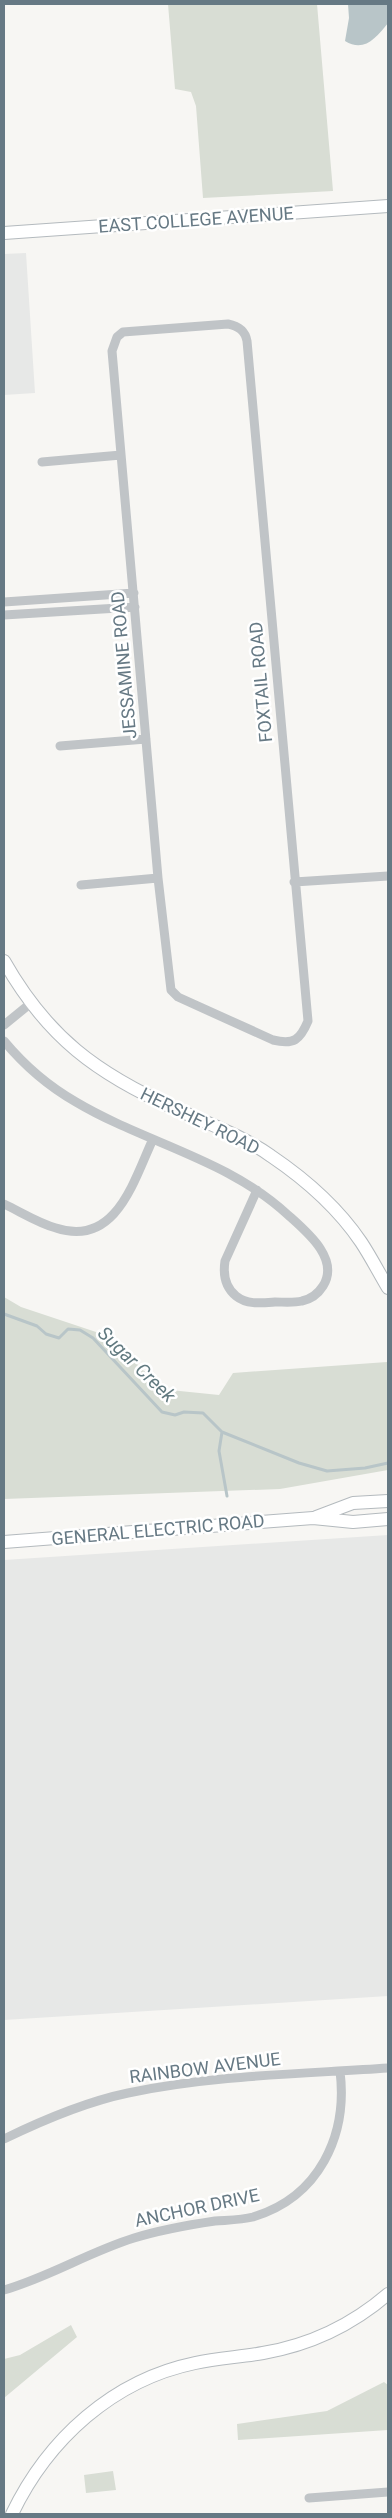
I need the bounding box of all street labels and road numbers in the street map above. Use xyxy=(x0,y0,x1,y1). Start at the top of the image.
street label: EAST COLLEGE AVENUE xyxy=(98,202,294,237)
street label: JESSAMINE ROAD xyxy=(107,590,140,740)
street label: FOXTAIL ROAD xyxy=(245,621,276,743)
street label: HERSHEY ROAD xyxy=(137,1083,263,1158)
street label: GENERAL ELECTRIC ROAD xyxy=(50,1510,265,1549)
street label: RAINBOW AVENUE xyxy=(128,2048,282,2087)
street label: ANCHOR DRIVE xyxy=(133,2184,261,2231)

